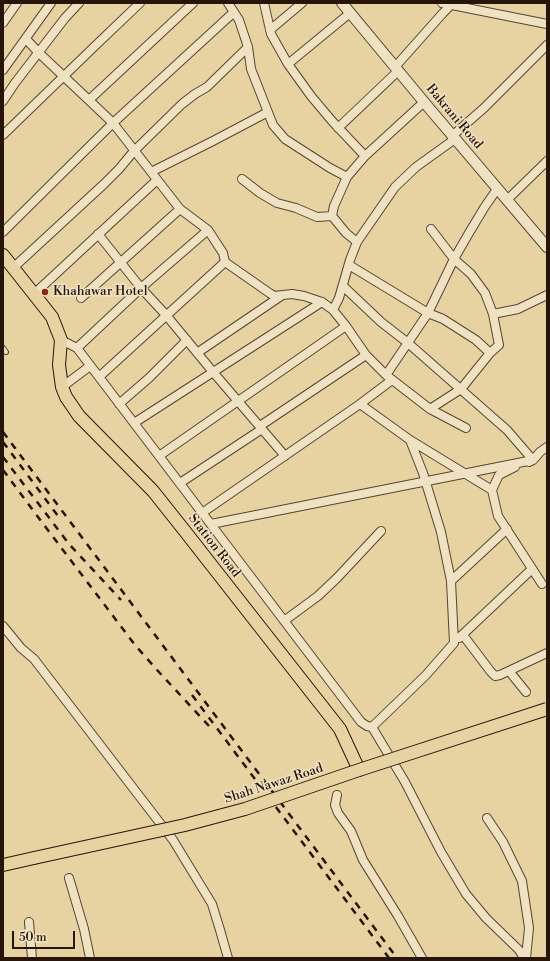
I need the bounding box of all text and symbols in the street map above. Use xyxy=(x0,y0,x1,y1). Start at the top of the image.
street label: Bakrani Road xyxy=(422,82,486,152)
place label: Khahawar Hotel xyxy=(53,284,147,300)
marker: Khahawar Hotel xyxy=(40,287,50,297)
street label: Station Road xyxy=(185,511,243,581)
street label: Shah Nawaz Road xyxy=(223,761,325,807)
scale bar xyxy=(14,923,77,949)
text: 50 m xyxy=(19,930,47,945)

